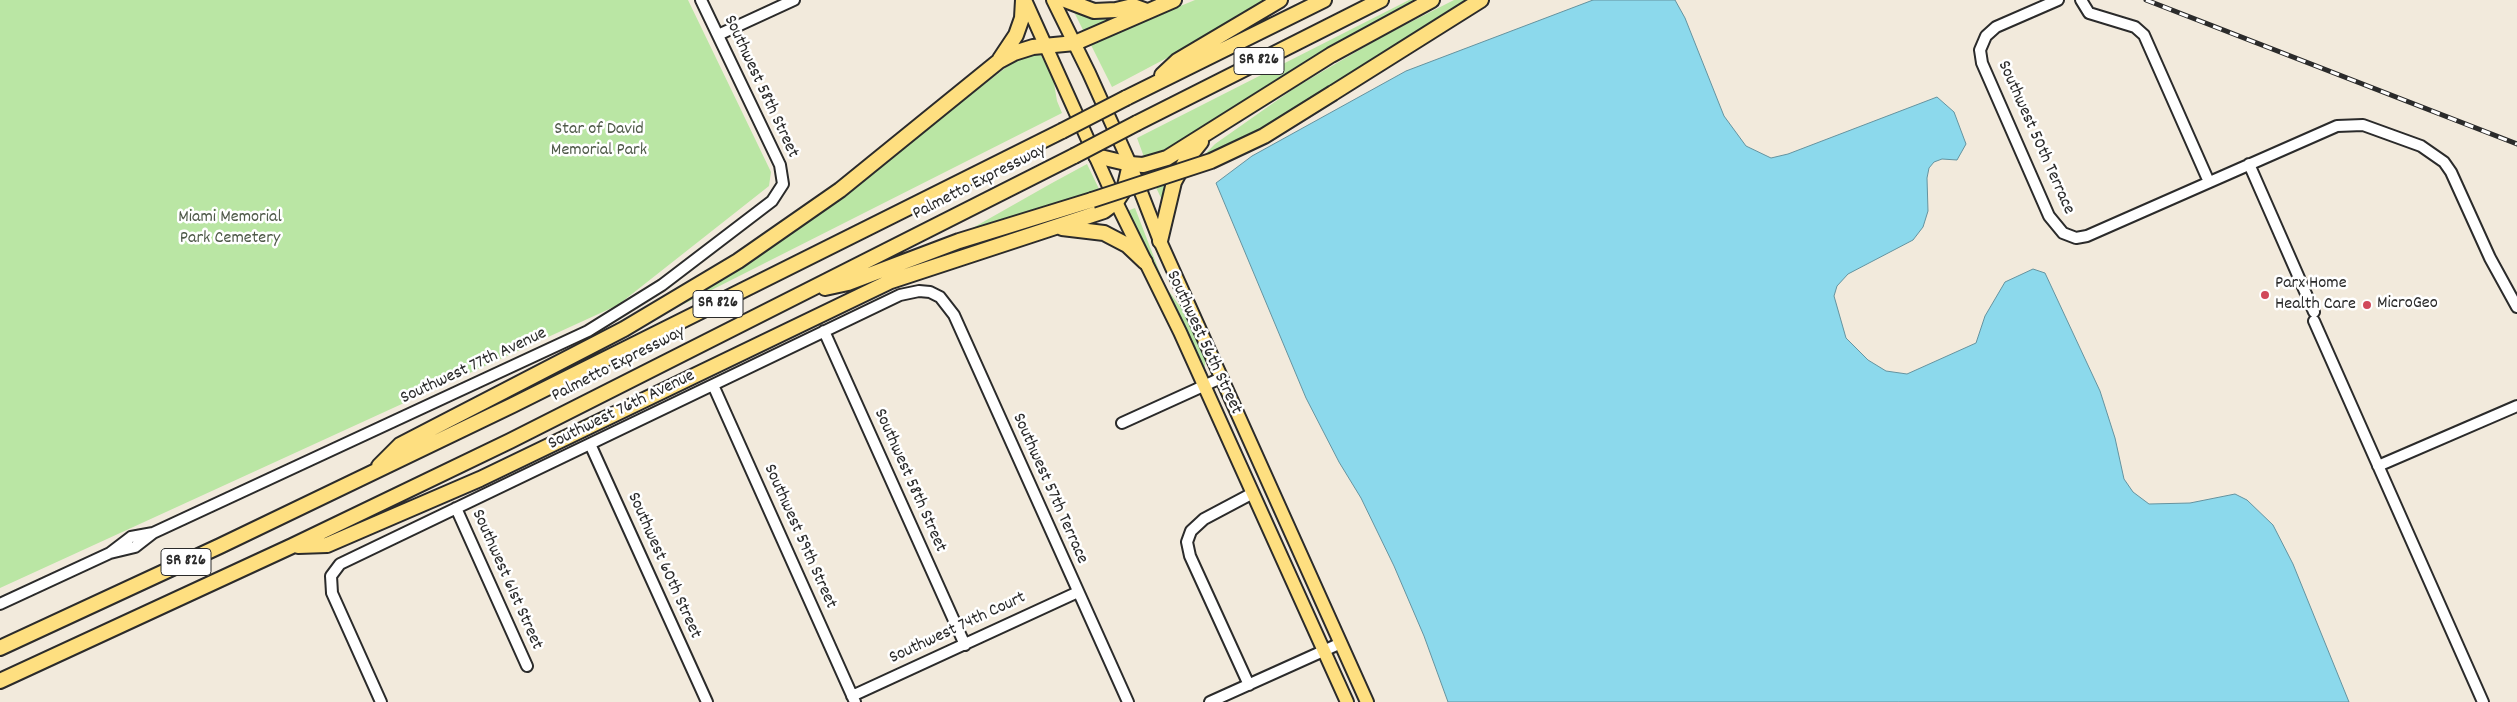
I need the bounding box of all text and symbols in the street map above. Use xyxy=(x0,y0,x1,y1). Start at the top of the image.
street label: Southwest 58th Street xyxy=(718,12,802,162)
road number: SR 826 xyxy=(1234,48,1284,74)
street label: Southwest 50th Terrace xyxy=(1991,58,2079,218)
park label: Star of David Memorial Park xyxy=(551,120,647,162)
street label: Palmetto Expressway xyxy=(910,140,1050,226)
park label: Miami Memorial Park Cemetery xyxy=(178,208,282,250)
street label: Southwest 56th Street xyxy=(1160,268,1246,418)
place label: Parx Home Health Care xyxy=(2275,274,2356,316)
marker: Parx Home Health Care xyxy=(2259,289,2271,301)
road number: SR 826 xyxy=(693,290,743,318)
place label: MicroGeo xyxy=(2377,294,2438,316)
marker: MicroGeo xyxy=(2361,299,2373,311)
street label: Palmetto Expressway xyxy=(549,322,689,408)
street label: Southwest 77th Avenue xyxy=(398,324,550,410)
street label: Southwest 76th Avenue xyxy=(545,366,699,456)
street label: Southwest 58th Street xyxy=(868,406,950,556)
street label: Southwest 57th Terrace xyxy=(1006,410,1092,568)
street label: Southwest 59th Street xyxy=(757,461,841,613)
street label: Southwest 60th Street xyxy=(621,490,705,642)
street label: Southwest 61st Street xyxy=(465,507,547,653)
road number: SR 826 xyxy=(161,548,211,576)
street label: Southwest 74th Court xyxy=(886,588,1030,670)

